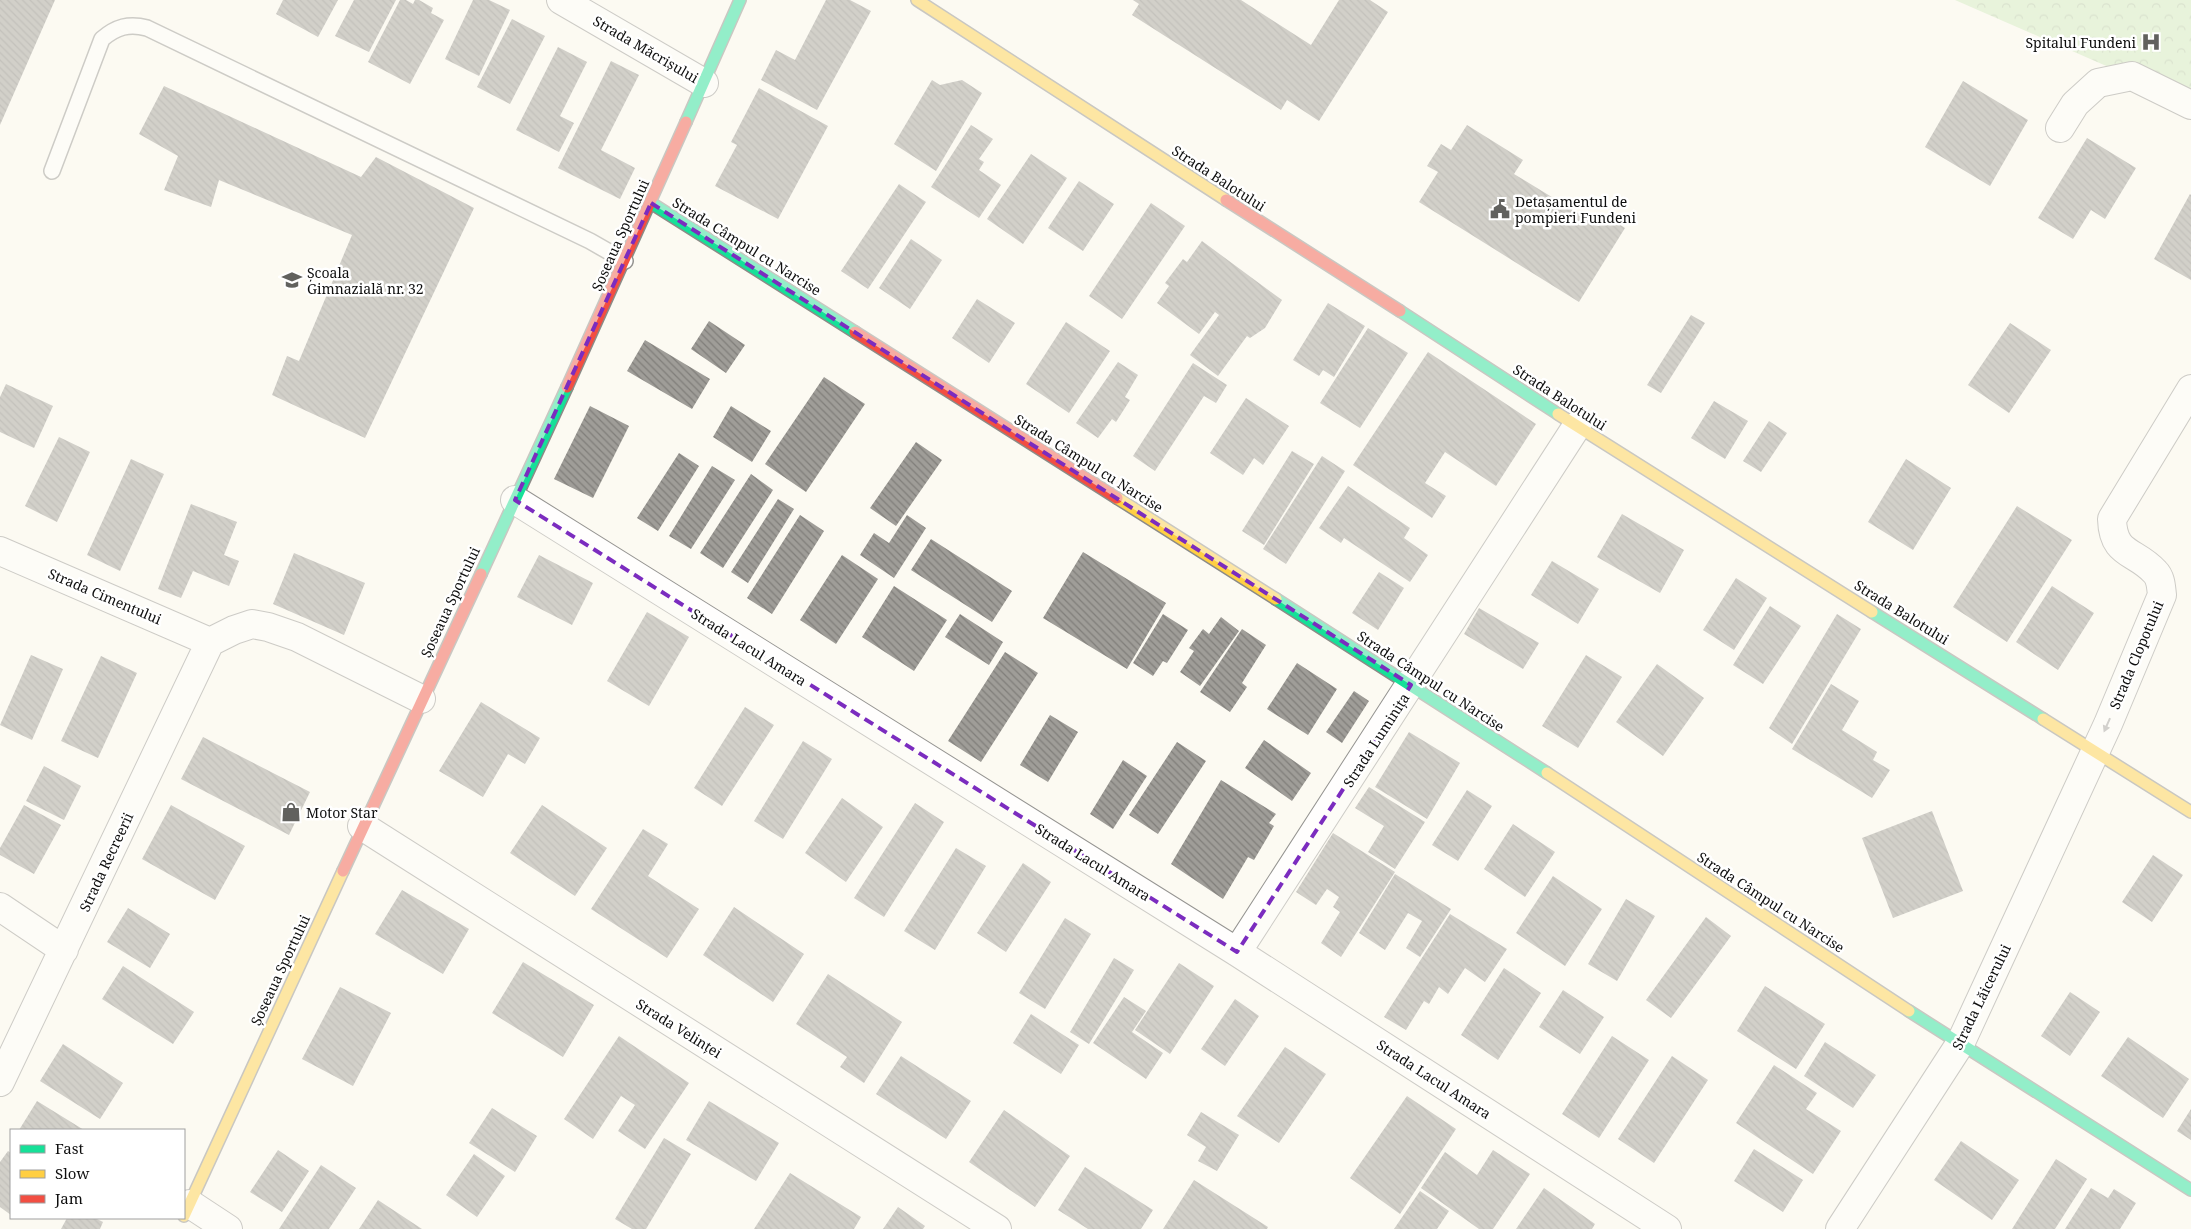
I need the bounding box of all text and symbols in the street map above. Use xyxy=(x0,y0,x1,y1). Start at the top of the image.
street label: Strada Măcrișului xyxy=(590,11,703,87)
hospital icon: Spitalul Fundeni xyxy=(2140,31,2162,53)
place label: Spitalul Fundeni xyxy=(2026,33,2137,52)
street label: Strada Balotului xyxy=(1169,141,1270,216)
street label: Șoseaua Sportului xyxy=(587,176,653,294)
street label: Strada Câmpul cu Narcise xyxy=(669,192,825,300)
place label: Detașamentul de pompieri Fundeni xyxy=(1515,192,1636,227)
public building icon: Detașamentul de pompieri Fundeni xyxy=(1489,198,1511,220)
place label: Școala Gimnazială nr. 32 xyxy=(307,263,424,298)
school or university icon: Școala Gimnazială nr. 32 xyxy=(281,269,303,291)
street label: Strada Balotului xyxy=(1510,360,1611,435)
street label: Strada Câmpul cu Narcise xyxy=(1011,409,1167,517)
street label: Șoseaua Sportului xyxy=(416,543,484,660)
street label: Strada Cimentului xyxy=(45,564,165,629)
street label: Strada Balotului xyxy=(1851,575,1953,649)
street label: Strada Clopotului xyxy=(2105,597,2168,712)
street label: Strada Lacul Amara xyxy=(688,604,810,690)
street label: Strada Câmpul cu Narcise xyxy=(1354,626,1508,736)
street label: Strada Luminița xyxy=(1338,689,1414,791)
one-way arrow xyxy=(2102,718,2110,732)
shop icon: Motor Star xyxy=(280,801,302,823)
place label: Motor Star xyxy=(306,803,378,822)
street label: Strada Recreerii xyxy=(75,809,138,915)
street label: Strada Lacul Amara xyxy=(1032,819,1154,905)
street label: Strada Câmpul cu Narcise xyxy=(1694,847,1848,957)
street label: Șoseaua Sportului xyxy=(246,911,314,1028)
street label: Strada Lăicerului xyxy=(1947,940,2015,1053)
street label: Strada Velinței xyxy=(633,994,726,1062)
street label: Strada Lacul Amara xyxy=(1373,1035,1495,1123)
legend xyxy=(10,1129,185,1219)
text: Fast xyxy=(55,1138,84,1158)
text: Slow xyxy=(55,1163,89,1183)
text: Jam xyxy=(54,1188,83,1208)

